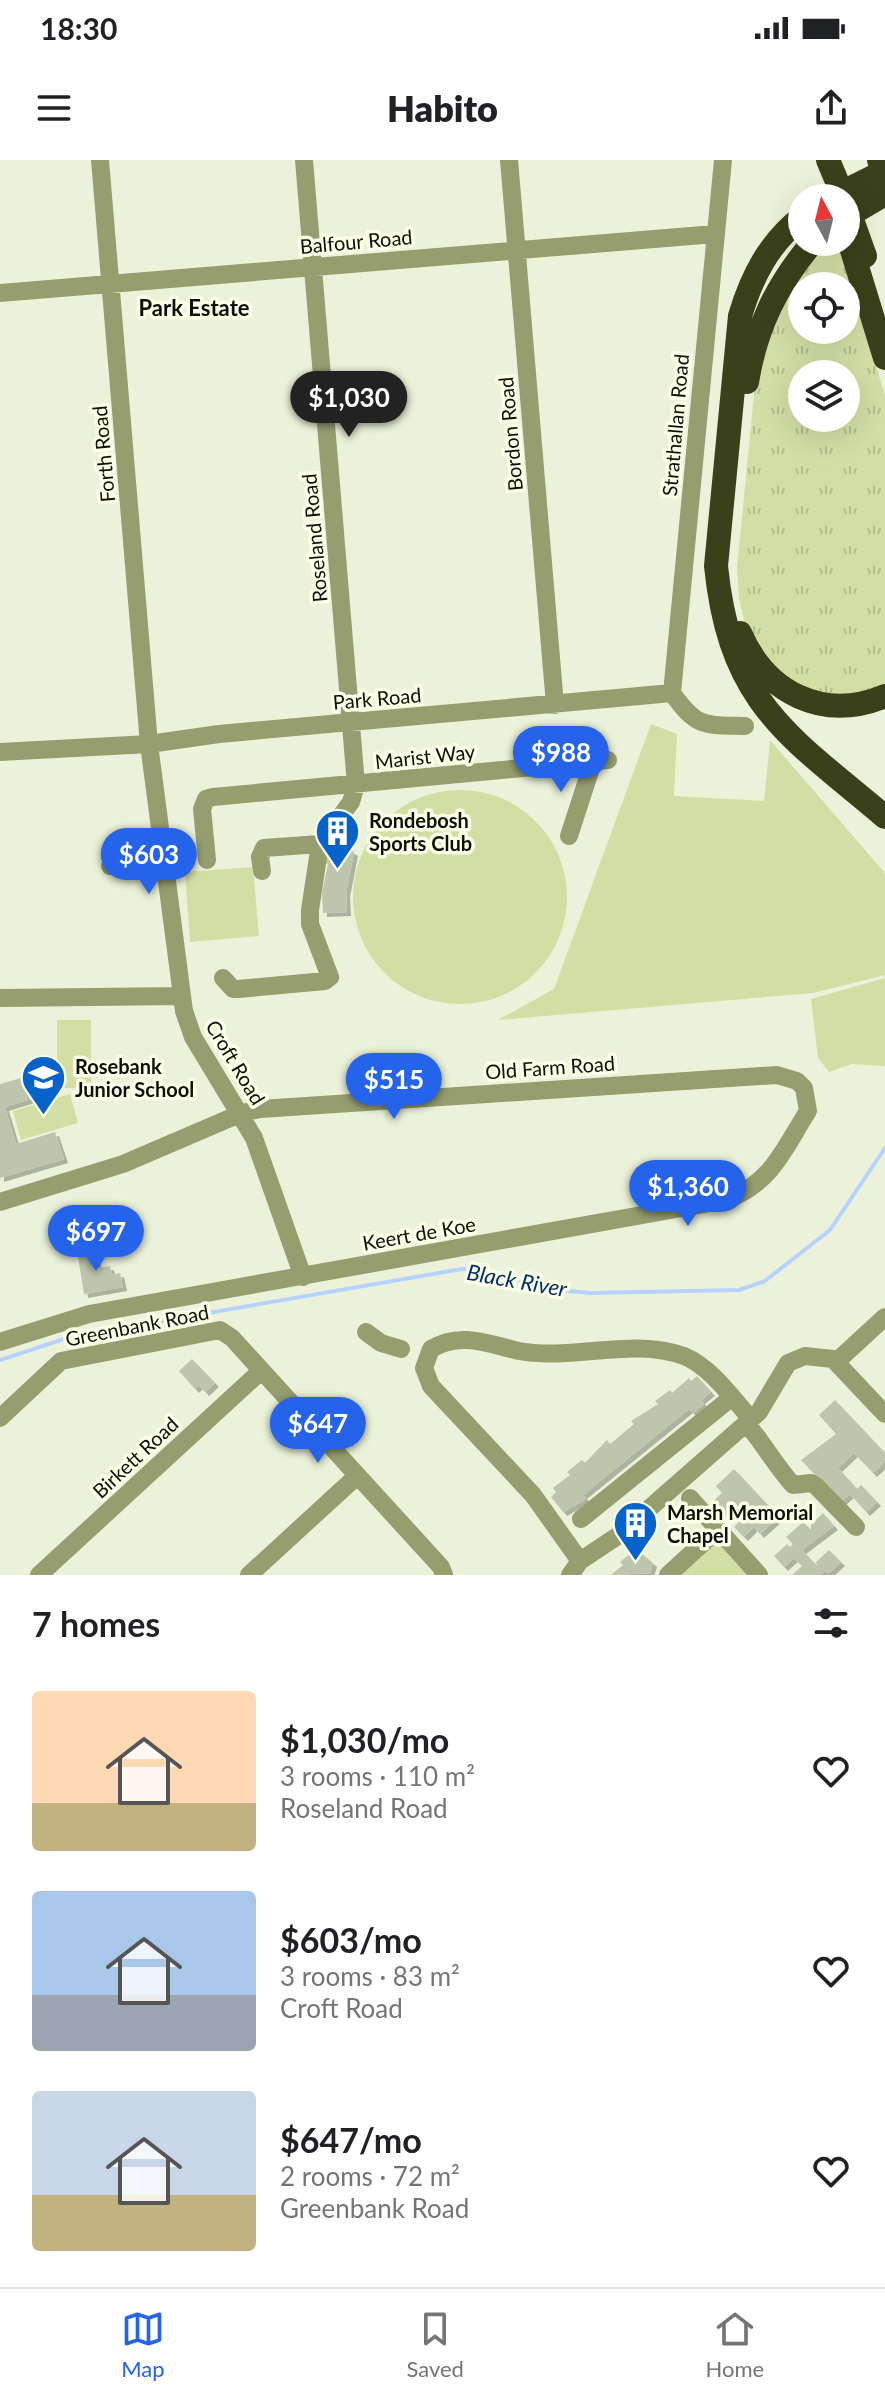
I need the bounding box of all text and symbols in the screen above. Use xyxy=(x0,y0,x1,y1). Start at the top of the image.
text: 18:30 xyxy=(40,10,117,46)
icon: menu xyxy=(32,86,76,130)
text: Habito xyxy=(387,86,498,130)
icon: share xyxy=(809,86,853,130)
north arrow xyxy=(788,184,860,256)
map controls xyxy=(788,184,860,432)
street label: Balfour Road xyxy=(299,224,413,258)
button: locate xyxy=(788,272,860,344)
district label: Park Estate xyxy=(139,294,250,321)
street label: Strathallan Road xyxy=(657,353,693,497)
button: layers xyxy=(788,360,860,432)
pin: $1,030 xyxy=(284,371,414,439)
street label: Bordon Road xyxy=(493,376,527,492)
text: $1,030 xyxy=(308,381,390,413)
street label: Forth Road xyxy=(87,405,119,503)
street label: Roseland Road xyxy=(296,473,332,603)
street label: Park Road xyxy=(332,682,422,714)
pin: $988 xyxy=(514,726,608,794)
text: $988 xyxy=(531,736,591,768)
street label: Marist Way xyxy=(374,739,477,773)
building icon: Rondebosh Sports Club xyxy=(314,808,362,871)
place label: Rondebosh Sports Club xyxy=(369,808,472,855)
pin: $603 xyxy=(102,828,196,896)
text: $603 xyxy=(119,838,179,870)
street label: Croft Road xyxy=(201,1015,271,1109)
street label: Old Farm Road xyxy=(484,1050,616,1084)
school or university icon: Rosebank Junior School xyxy=(20,1053,68,1116)
pin: $515 xyxy=(347,1053,441,1121)
place label: Rosebank Junior School xyxy=(75,1054,194,1101)
text: $515 xyxy=(364,1063,424,1095)
pin: $1,360 xyxy=(623,1160,753,1228)
text: $1,360 xyxy=(647,1170,729,1202)
pin: $697 xyxy=(49,1205,143,1273)
street label: Keert de Koe xyxy=(361,1211,477,1255)
text: $697 xyxy=(66,1215,126,1247)
water label: Black River xyxy=(465,1258,569,1302)
street label: Greenbank Road xyxy=(63,1299,211,1351)
pin: $647 xyxy=(271,1397,365,1465)
text: $647 xyxy=(288,1407,348,1439)
street label: Birkett Road xyxy=(87,1411,183,1503)
building icon: Marsh Memorial Chapel xyxy=(612,1499,660,1562)
place label: Marsh Memorial Chapel xyxy=(667,1500,813,1547)
icon: filters xyxy=(809,1601,853,1645)
text: 7 homes xyxy=(32,1603,160,1644)
text: $1,030/mo xyxy=(280,1719,449,1760)
icon: home xyxy=(96,1723,192,1819)
icon: heart xyxy=(809,1749,853,1793)
text: 3 rooms · 110 m² xyxy=(280,1760,475,1792)
text: Roseland Road xyxy=(280,1792,448,1824)
text: $603/mo xyxy=(280,1919,422,1960)
icon: home xyxy=(96,1923,192,2019)
icon: heart xyxy=(809,1949,853,1993)
text: 3 rooms · 83 m² xyxy=(280,1960,460,1992)
text: Croft Road xyxy=(280,1992,403,2024)
text: $647/mo xyxy=(280,2119,422,2160)
icon: home xyxy=(96,2123,192,2219)
icon: heart xyxy=(809,2149,853,2193)
text: 2 rooms · 72 m² xyxy=(280,2160,460,2192)
text: Greenbank Road xyxy=(280,2192,469,2224)
tab: Map xyxy=(121,2307,165,2382)
tab: Saved xyxy=(406,2307,464,2382)
tab: Home xyxy=(706,2307,764,2382)

